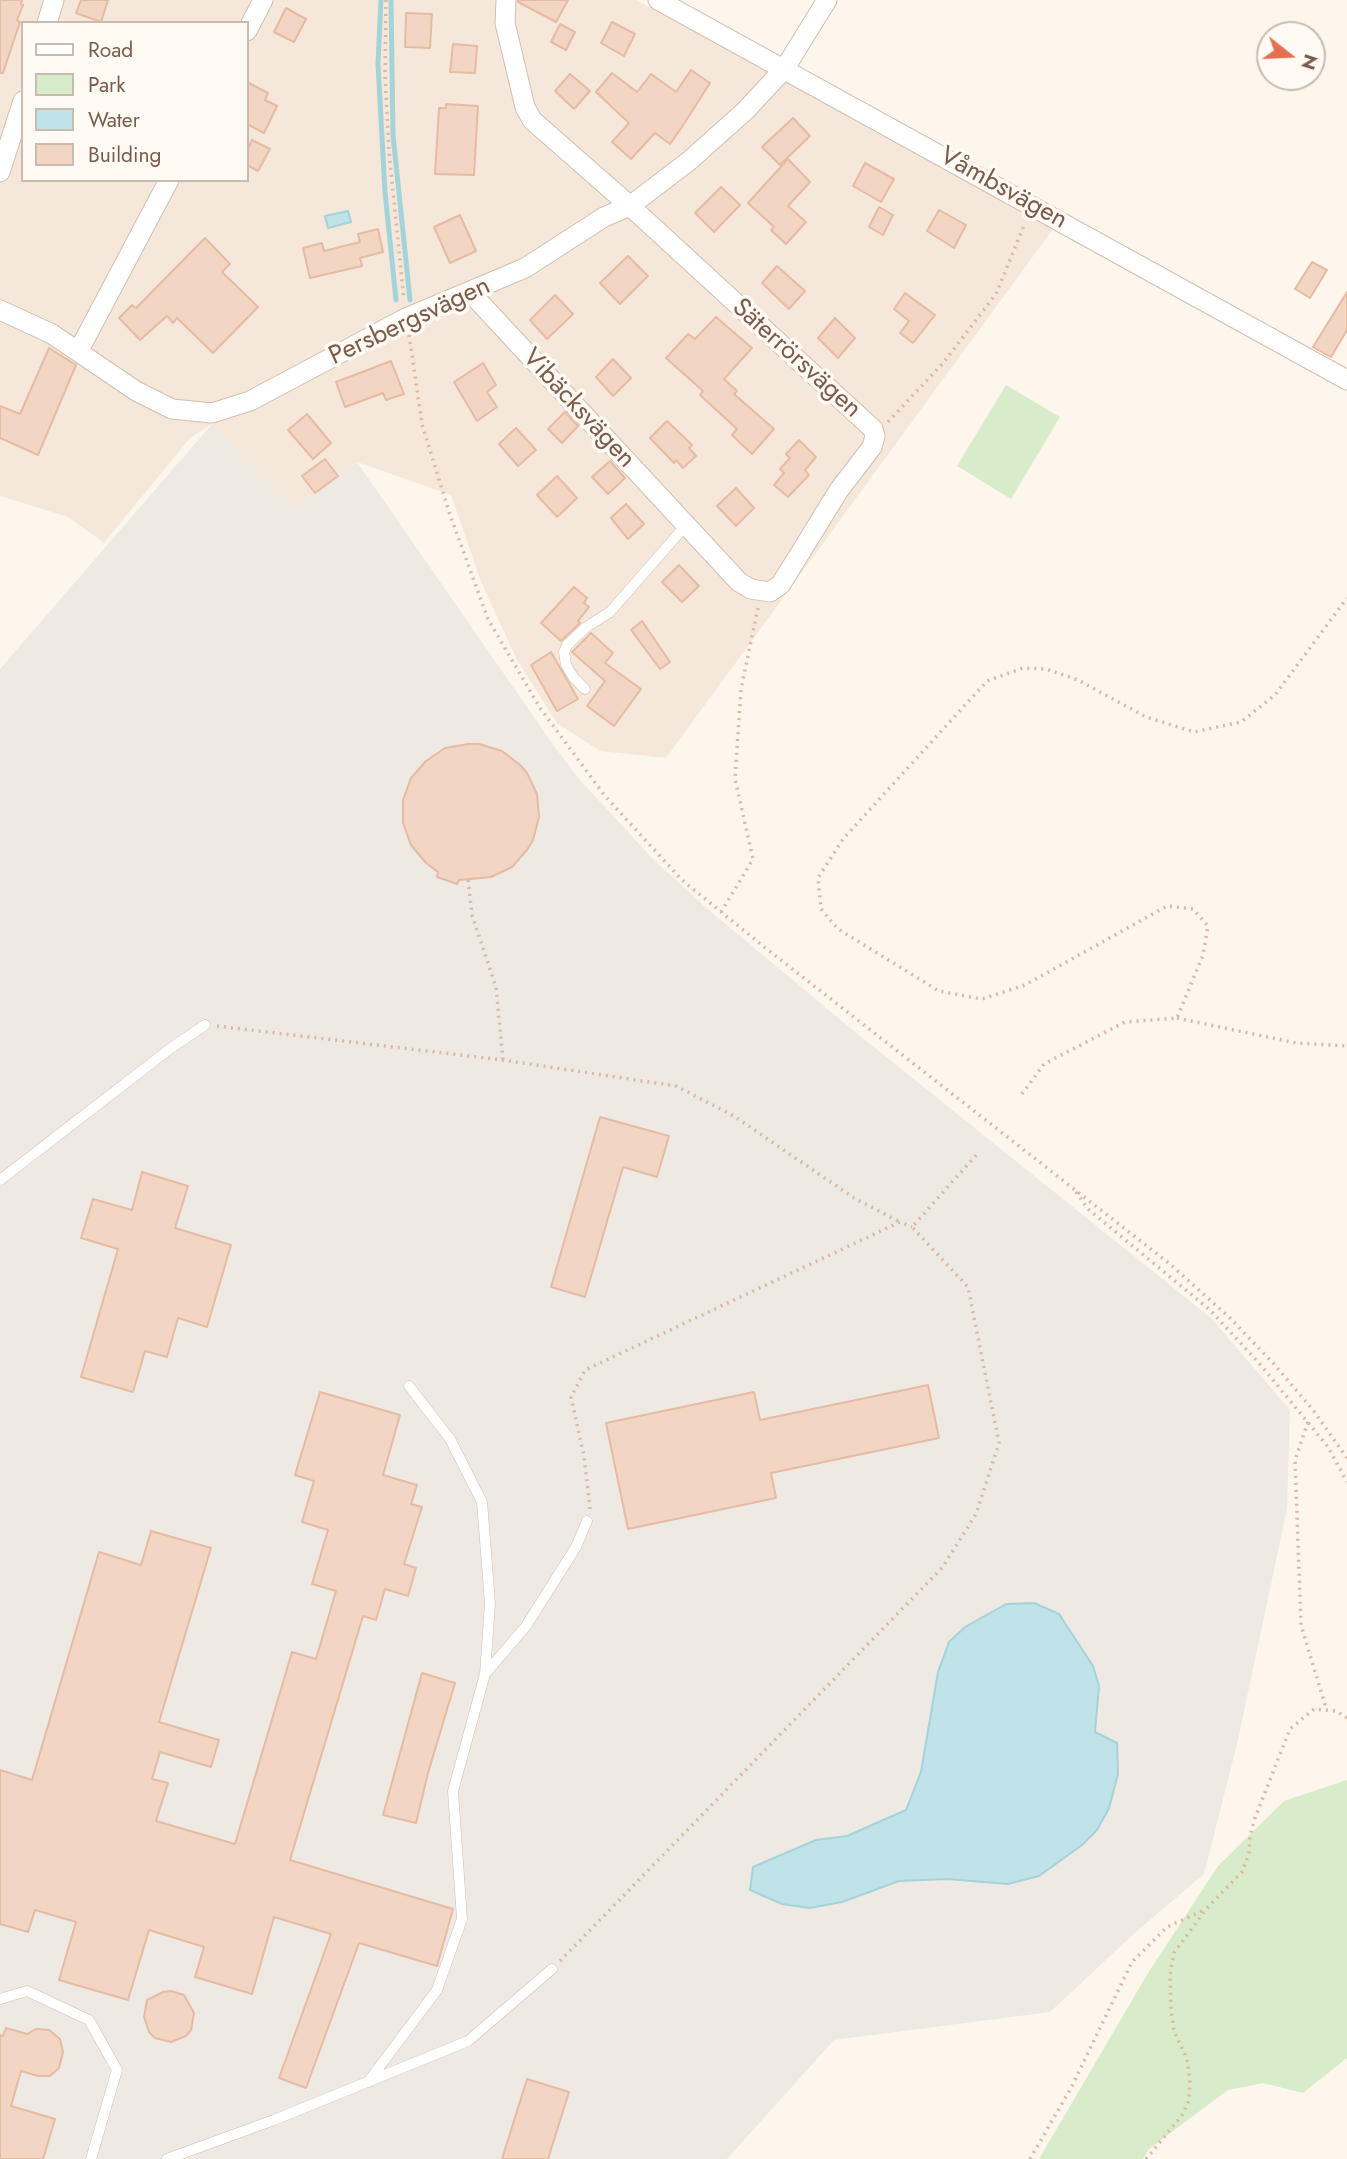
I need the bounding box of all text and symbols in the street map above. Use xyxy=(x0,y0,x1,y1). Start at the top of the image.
legend xyxy=(21,21,248,182)
north arrow xyxy=(1256,21,1326,91)
text: Road xyxy=(88,35,133,65)
text: N xyxy=(1294,51,1325,73)
text: Park xyxy=(88,70,125,100)
text: Water xyxy=(88,105,140,135)
text: Building xyxy=(88,140,161,170)
street label: Våmbsvägen xyxy=(934,141,1072,237)
street label: Persbergsvägen xyxy=(325,271,495,373)
street label: Säterrörsvägen xyxy=(725,293,867,425)
street label: Vibäcksvägen xyxy=(515,343,641,475)

